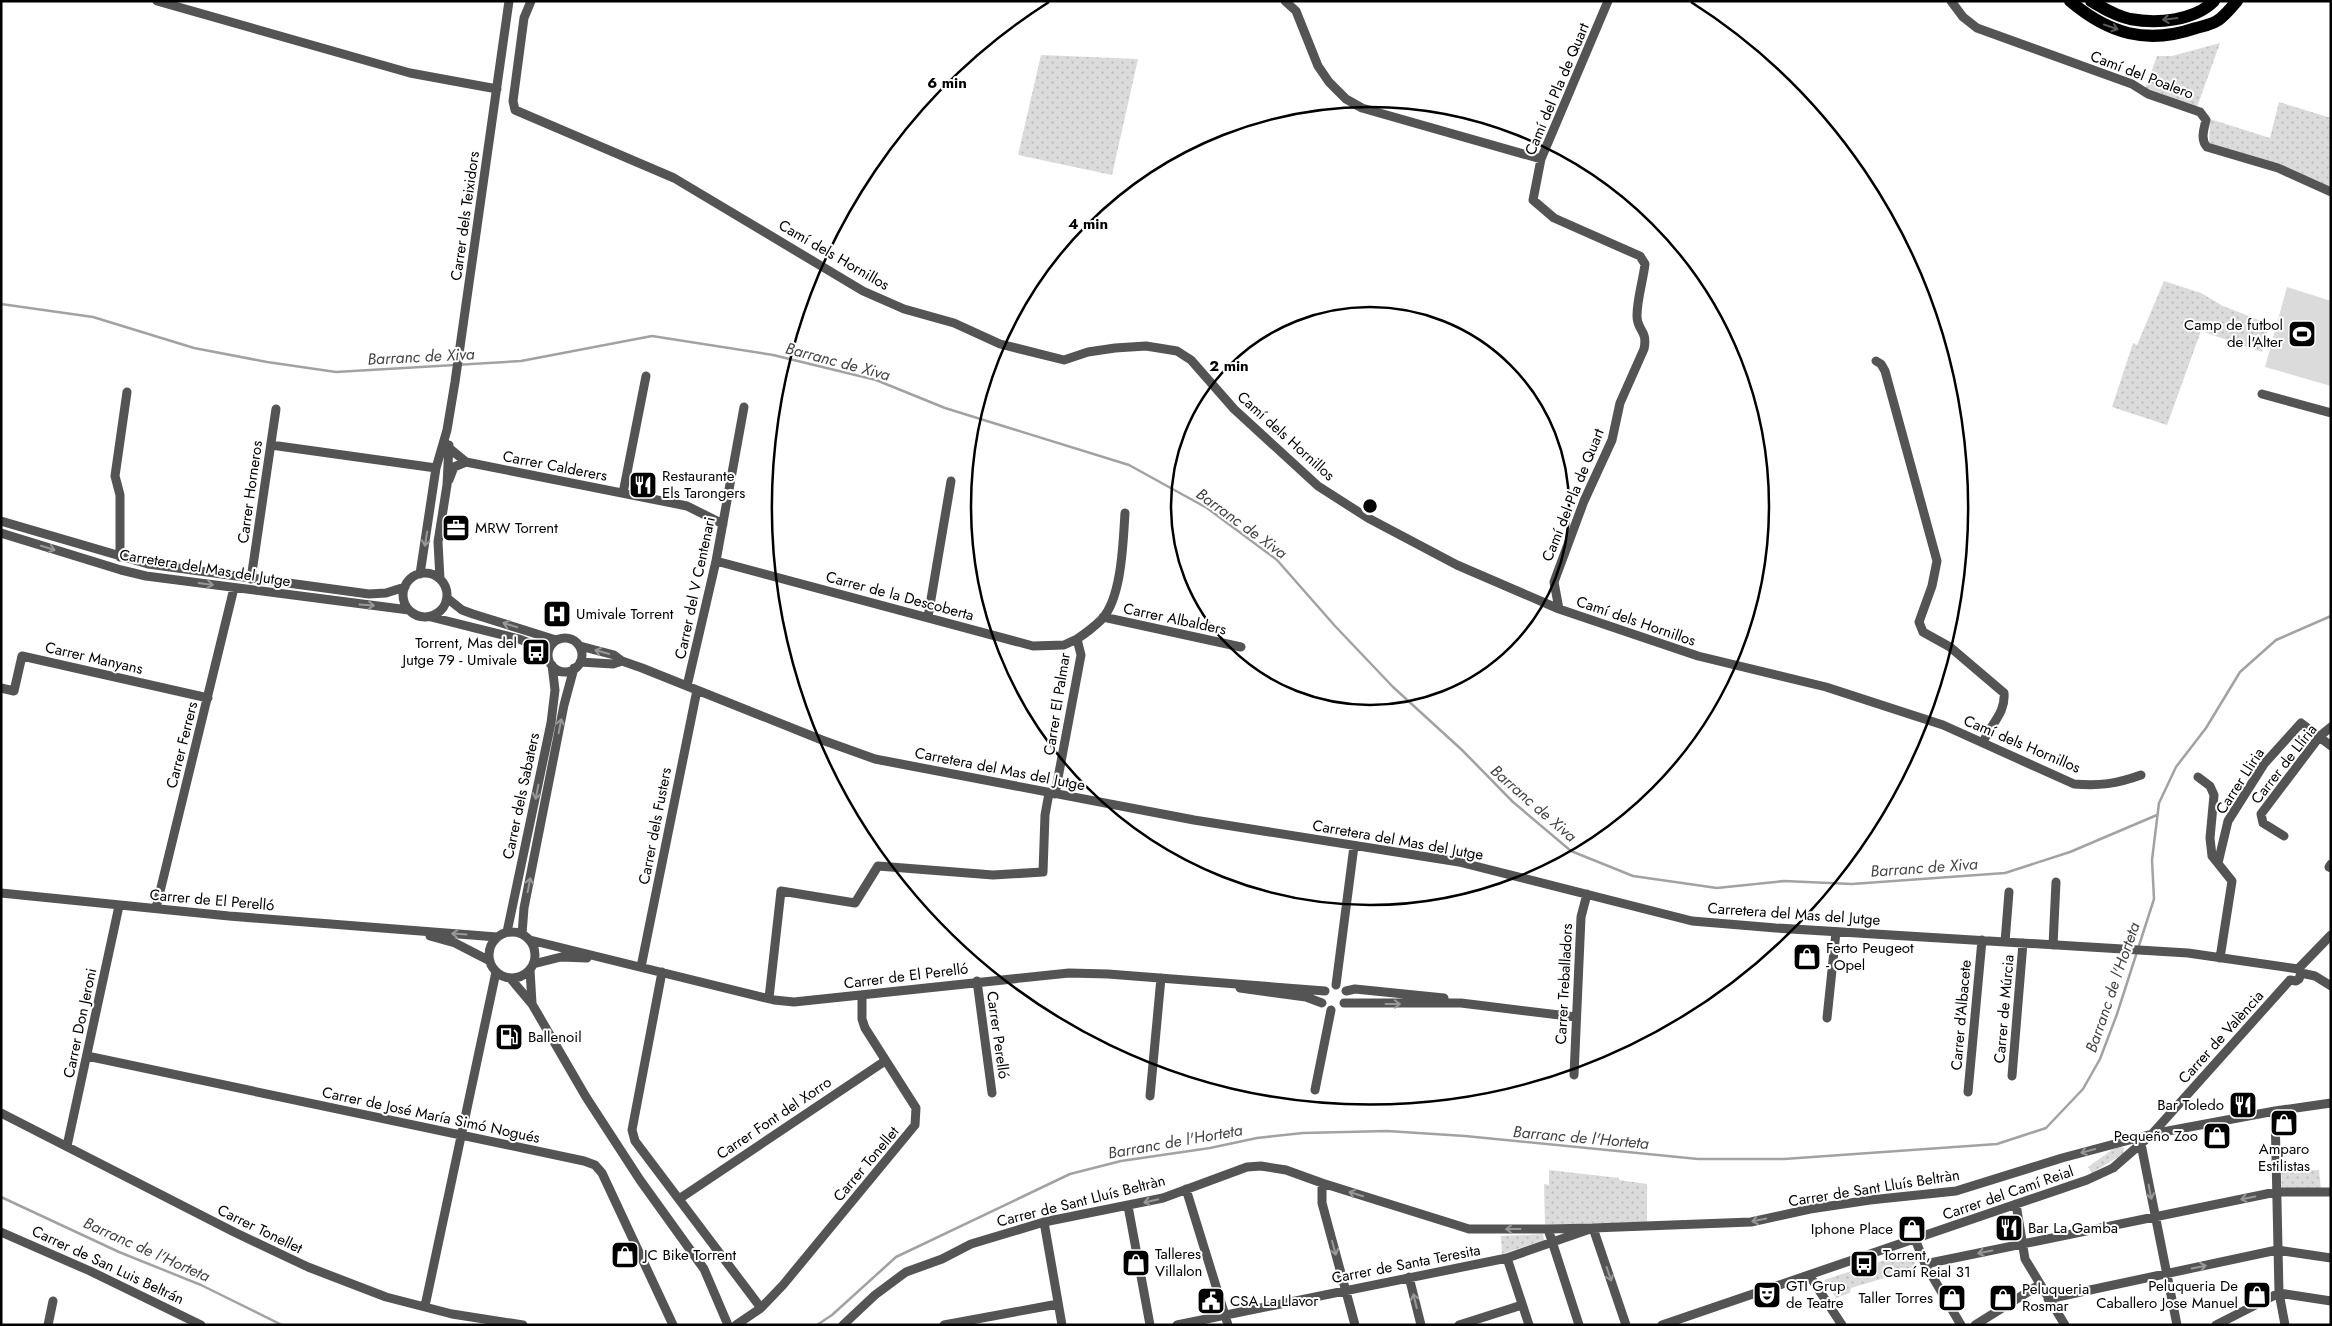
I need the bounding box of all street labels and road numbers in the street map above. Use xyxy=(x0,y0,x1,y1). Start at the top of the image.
street label: Camí del Pla de Quart xyxy=(1519,19,1595,159)
street label: Camí del Poalero xyxy=(2087,45,2197,105)
street label: Carrer dels Teixidors xyxy=(445,150,485,282)
street label: Camí dels Hornillos xyxy=(774,214,894,296)
street label: Camí dels Hornillos xyxy=(1232,386,1340,486)
street label: Camí del Pla de Quart xyxy=(1536,425,1610,565)
street label: Carrer Horneros xyxy=(232,439,268,545)
street label: Carrer Calderers xyxy=(501,445,609,487)
street label: Carrer del V Centenari xyxy=(669,515,721,661)
street label: Carretera del Mas del Jutge xyxy=(118,544,293,592)
street label: Carrer de la Descoberta xyxy=(824,566,976,626)
street label: Camí dels Hornillos xyxy=(1573,590,1699,652)
street label: Carrer Albalders xyxy=(1121,597,1229,641)
street label: Carrer Manyans xyxy=(43,636,145,680)
street label: Carrer El Palmar xyxy=(1038,650,1076,757)
street label: Carrer Ferrers xyxy=(161,699,203,791)
street label: Camí dels Hornillos xyxy=(1960,709,2084,779)
street label: Carrer de Llíria xyxy=(2246,719,2322,809)
street label: Carrer dels Sabaters xyxy=(497,731,545,861)
street label: Carretera del Mas del Jutge xyxy=(913,742,1087,796)
street label: Carrer Lliria xyxy=(2210,743,2270,819)
street label: Carrer dels Fusters xyxy=(633,766,677,886)
street label: Carretera del Mas del Jutge xyxy=(1311,814,1485,866)
street label: Carrer de El Perelló xyxy=(149,884,275,916)
street label: Carretera del Mas del Jutge xyxy=(1707,897,1881,931)
street label: Carrer Treballadors xyxy=(1550,923,1578,1045)
street label: Carrer de Múrcia xyxy=(1988,954,2020,1064)
street label: Carrer de El Perelló xyxy=(843,957,969,995)
street label: Carrer d'Albacete xyxy=(1945,959,1977,1071)
street label: Carrer Don Jeroni xyxy=(58,966,102,1080)
street label: Carrer de València xyxy=(2173,986,2269,1088)
street label: Carrer Perelló xyxy=(981,990,1015,1080)
street label: Carrer Font del Xorro xyxy=(712,1071,836,1165)
street label: Carrer de José María Simó Nogués xyxy=(320,1081,542,1149)
street label: Carrer Tonellet xyxy=(828,1121,904,1206)
street label: Carrer del Camí Reial xyxy=(1939,1160,2077,1226)
street label: Carrer de Sant Lluís Beltràn xyxy=(1787,1164,1961,1212)
street label: Carrer de Sant Lluís Beltràn xyxy=(994,1169,1168,1233)
street label: Carrer Tonellet xyxy=(214,1199,307,1259)
street label: Carrer de San Luis Beltrán xyxy=(28,1220,188,1310)
street label: Carrer de Santa Teresita xyxy=(1330,1239,1482,1289)

